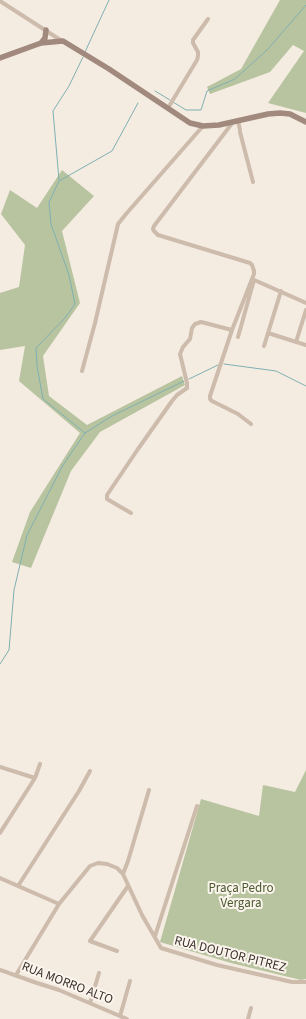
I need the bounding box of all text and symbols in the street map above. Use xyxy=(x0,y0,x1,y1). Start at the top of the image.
park label: Praça Pedro Vergara xyxy=(208,881,274,912)
street label: RUA DOUTOR PITREZ xyxy=(173,934,287,976)
street label: RUA MORRO ALTO xyxy=(19,959,115,1009)

